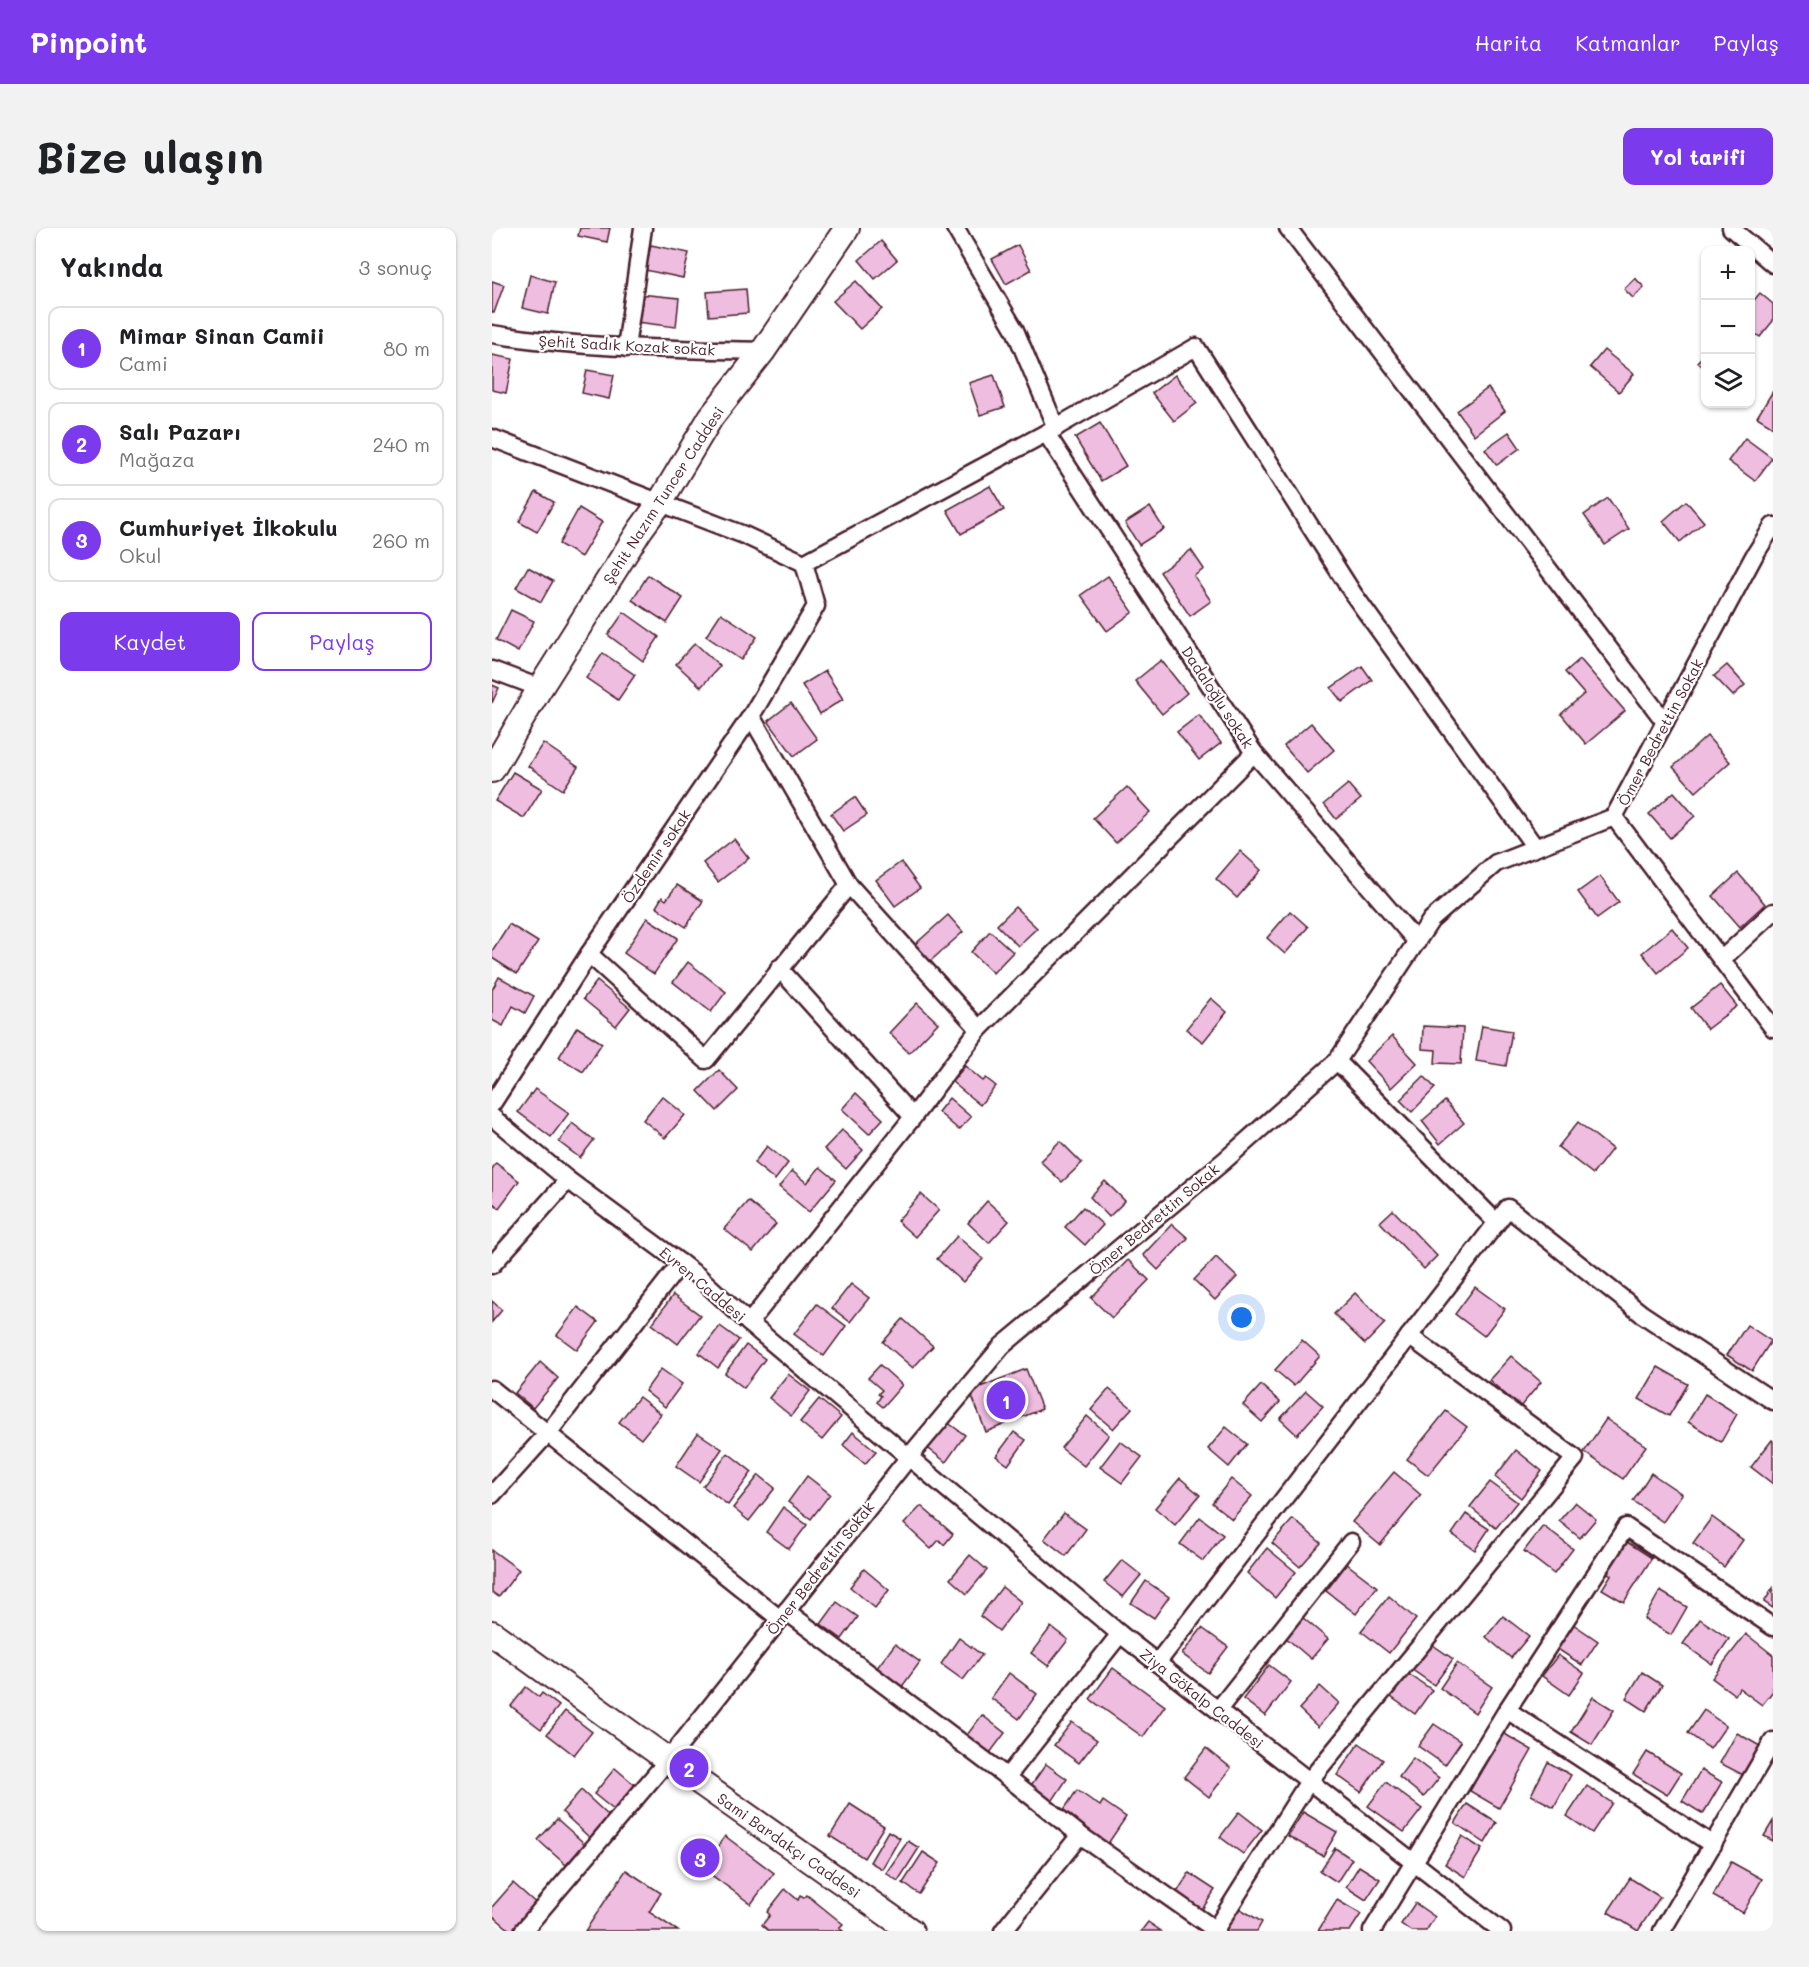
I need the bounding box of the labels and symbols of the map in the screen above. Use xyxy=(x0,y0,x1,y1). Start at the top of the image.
street label: Şehit Sadık Kozak sokak xyxy=(538,330,716,360)
street label: Şehit Nazım Tuncer Caddesi xyxy=(598,402,728,588)
street label: Dadaloğlu sokak xyxy=(1177,642,1259,752)
street label: Ömer Bedrettin Sokak xyxy=(1613,655,1707,809)
street label: Özdemir sokak xyxy=(617,805,695,907)
street label: Ömer Bedrettin Sokak xyxy=(1085,1159,1223,1279)
street label: Evren Caddesi xyxy=(656,1242,750,1326)
your location xyxy=(1227,1303,1256,1332)
pin: 1 xyxy=(986,1378,1026,1422)
street label: Ömer Bedrettin Sokak xyxy=(762,1497,878,1639)
street label: Ziya Gökalp Caddesi xyxy=(1136,1643,1268,1753)
pin: 2 xyxy=(670,1746,708,1790)
street label: Sami Bardakçı Caddesi xyxy=(713,1788,865,1902)
pin: 3 xyxy=(680,1836,720,1880)

